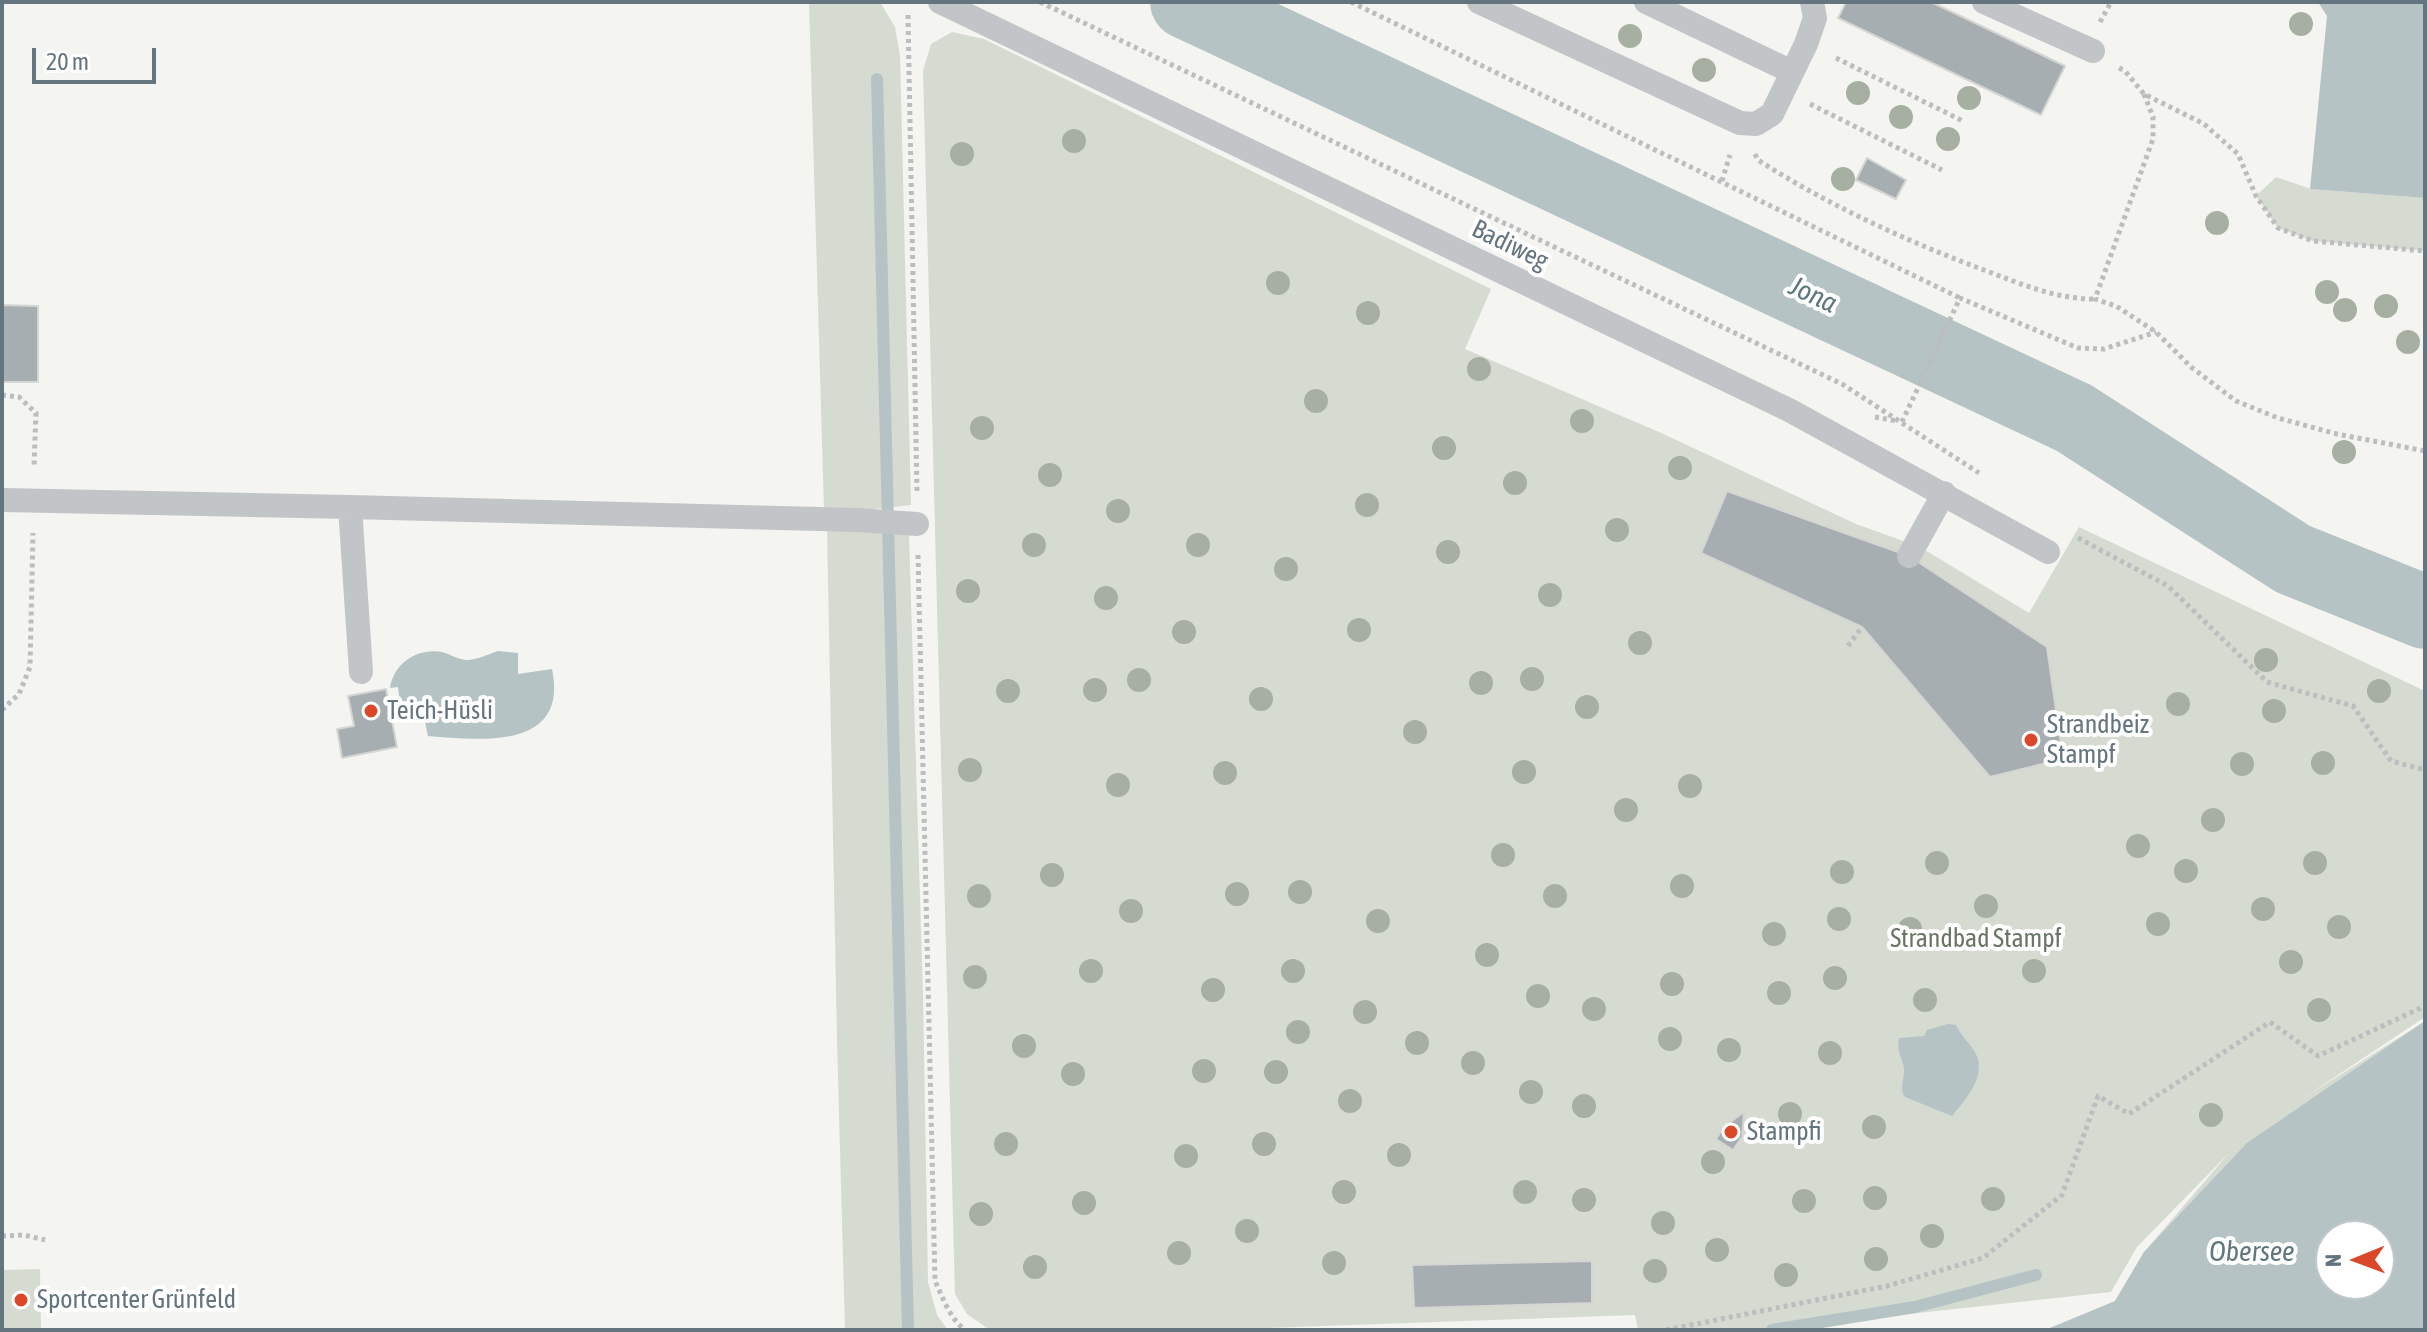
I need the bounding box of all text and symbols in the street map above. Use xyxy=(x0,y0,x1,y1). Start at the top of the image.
scale bar xyxy=(36,32,160,82)
text: 20 m xyxy=(46,48,89,75)
street label: Badiweg xyxy=(1467,213,1553,277)
water label: Jona xyxy=(1784,269,1842,321)
place label: Teich-Hüsli xyxy=(387,695,493,727)
marker: Teich-Hüsli xyxy=(362,702,380,720)
place label: Strandbeiz Stampf xyxy=(2047,709,2149,770)
marker: Strandbeiz Stampf xyxy=(2022,731,2040,749)
park label: Strandbad Stampf xyxy=(1890,923,2062,955)
place label: Stampfi xyxy=(1747,1116,1822,1148)
marker: Stampfi xyxy=(1722,1123,1740,1141)
north arrow xyxy=(2315,1220,2395,1300)
water label: Obersee xyxy=(2209,1235,2295,1269)
text: N xyxy=(2320,1254,2346,1267)
place label: Sportcenter Grünfeld xyxy=(37,1284,236,1316)
marker: Sportcenter Grünfeld xyxy=(12,1291,30,1309)

